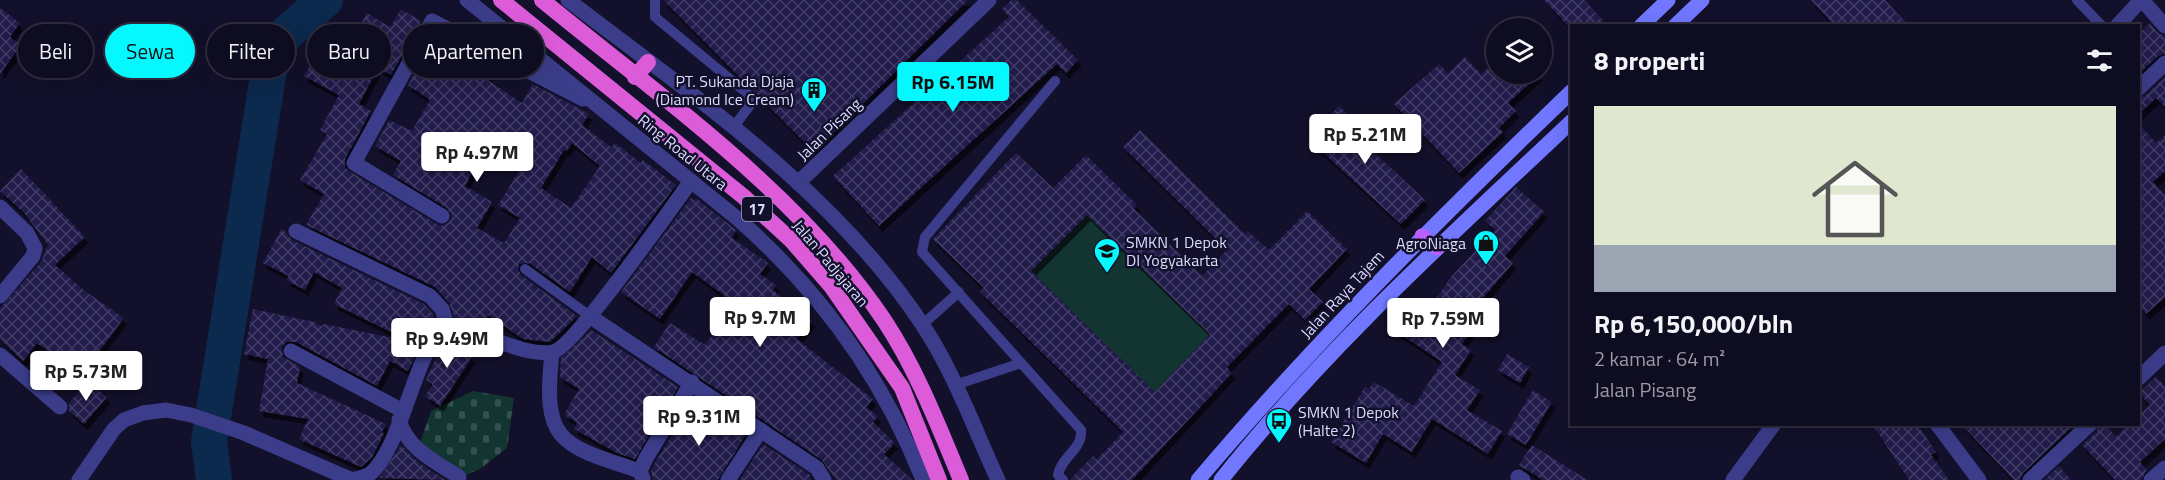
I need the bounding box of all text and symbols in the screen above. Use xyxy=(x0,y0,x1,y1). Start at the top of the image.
map controls xyxy=(1486,18,1552,84)
button: layers xyxy=(1486,18,1552,84)
chip: Beli xyxy=(18,24,93,78)
chip: Sewa xyxy=(105,24,195,78)
chip: Filter xyxy=(207,24,295,78)
chip: Baru xyxy=(307,24,391,78)
chip: Apartemen xyxy=(403,24,544,78)
text: 8 properti xyxy=(1594,41,1705,80)
icon: filters xyxy=(2083,44,2116,77)
pin: Rp 6.15M xyxy=(891,62,1015,113)
text: Rp 6.15M xyxy=(911,66,995,97)
place label: PT. Sukanda Djaja (Diamond Ice Cream) xyxy=(656,69,794,111)
building icon: PT. Sukanda Djaja (Diamond Ice Cream) xyxy=(799,75,829,113)
street label: Jalan Pisang xyxy=(791,92,867,166)
street label: Ring Road Utara xyxy=(633,108,733,196)
pin: Rp 5.21M xyxy=(1303,114,1427,165)
text: Rp 5.21M xyxy=(1323,118,1407,149)
pin: Rp 4.97M xyxy=(415,132,539,183)
text: Rp 4.97M xyxy=(435,136,519,167)
icon: home xyxy=(1801,145,1909,253)
road number: 17 xyxy=(742,197,772,221)
street label: Jalan Padjajaran xyxy=(787,214,875,312)
shop icon: AgroNiaga xyxy=(1471,228,1501,266)
place label: SMKN 1 Depok DI Yogyakarta xyxy=(1126,230,1227,272)
place label: AgroNiaga xyxy=(1396,231,1466,255)
school or university icon: SMKN 1 Depok DI Yogyakarta xyxy=(1092,236,1122,274)
street label: Jalan Raya Tajem xyxy=(1295,244,1389,344)
pin: Rp 9.7M xyxy=(705,297,815,348)
pin: Rp 7.59M xyxy=(1381,298,1505,349)
text: Rp 9.7M xyxy=(724,301,796,332)
text: Rp 7.59M xyxy=(1401,302,1485,333)
text: Rp 6,150,000/bln xyxy=(1594,304,1793,343)
pin: Rp 9.49M xyxy=(385,318,509,369)
text: Rp 9.49M xyxy=(405,322,489,353)
text: 2 kamar · 64 m² xyxy=(1594,343,1725,374)
pin: Rp 5.73M xyxy=(24,351,148,402)
text: Rp 5.73M xyxy=(44,355,128,386)
text: Jalan Pisang xyxy=(1594,374,1696,405)
pin: Rp 9.31M xyxy=(637,396,761,447)
text: Rp 9.31M xyxy=(657,400,741,431)
place label: SMKN 1 Depok (Halte 2) xyxy=(1298,400,1399,442)
bus stop icon: SMKN 1 Depok (Halte 2) xyxy=(1264,406,1294,444)

